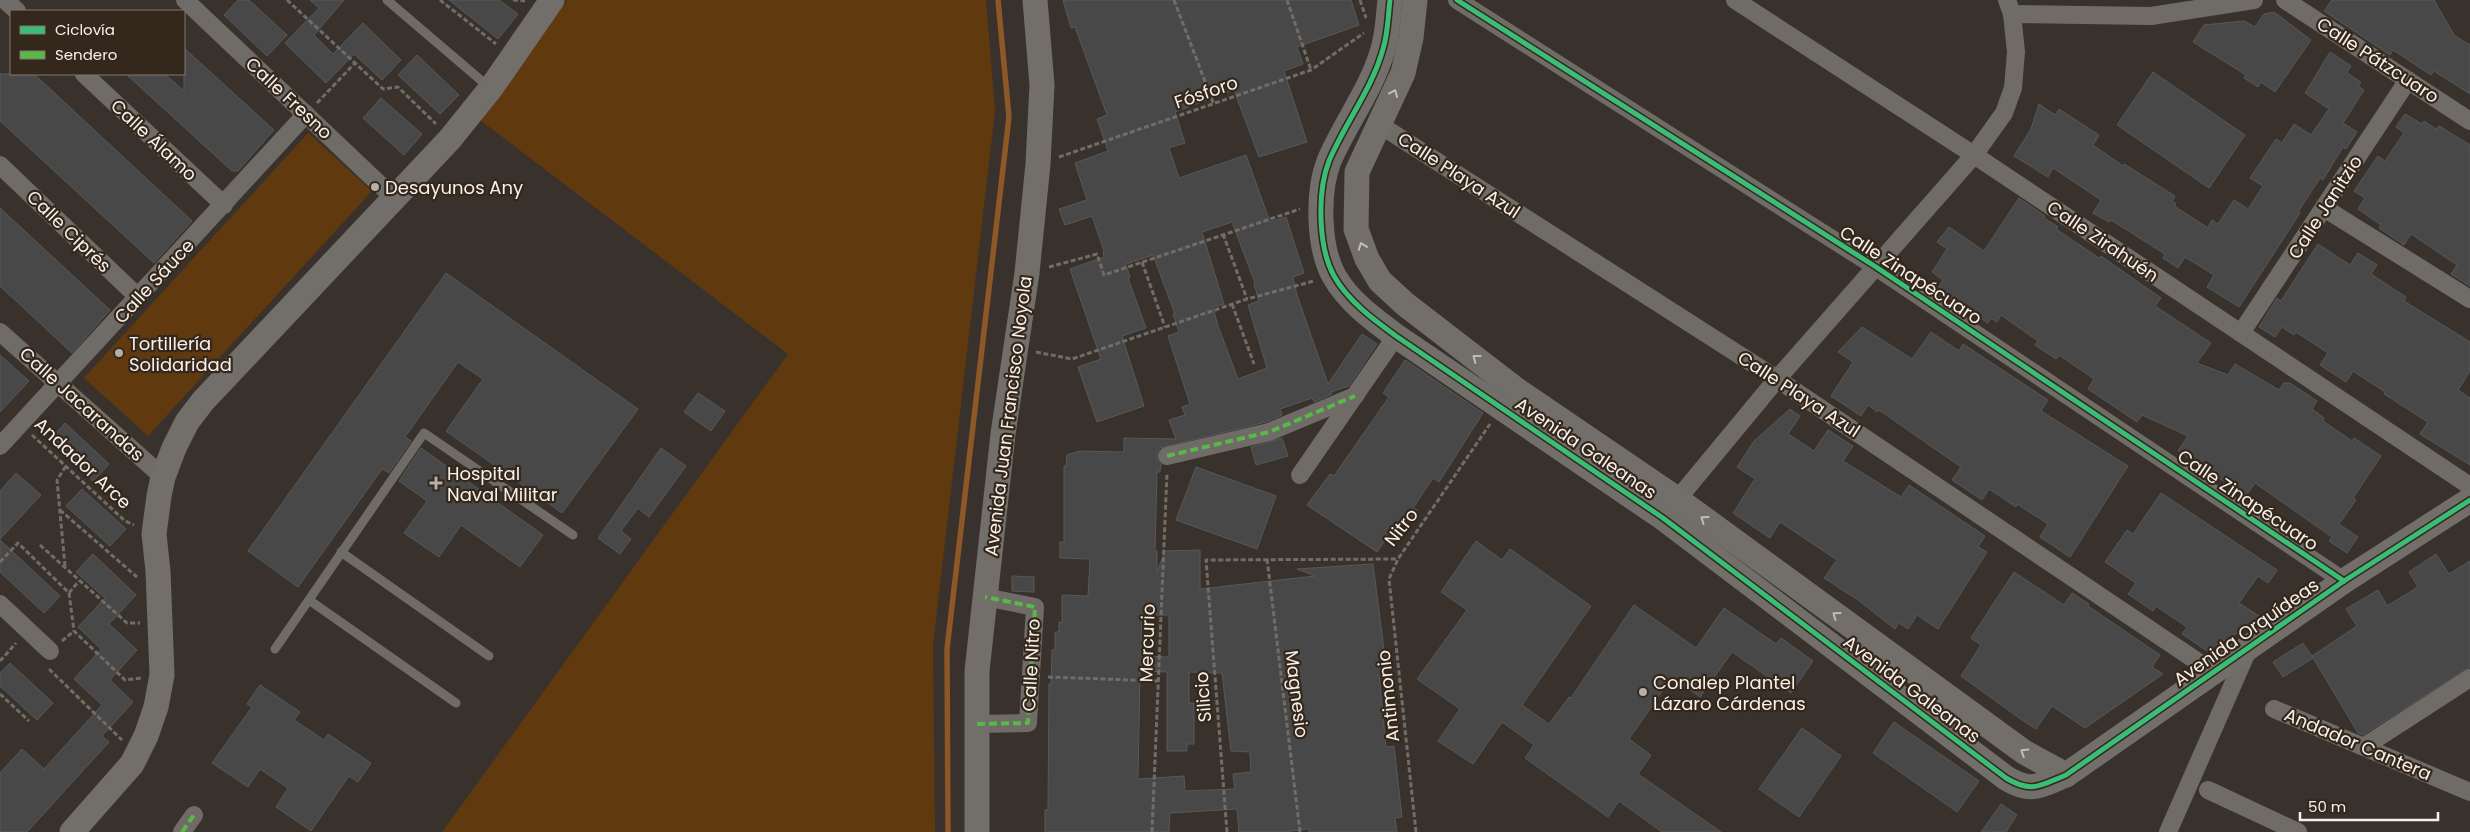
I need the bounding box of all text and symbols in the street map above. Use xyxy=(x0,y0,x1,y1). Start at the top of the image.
legend xyxy=(10,10,185,75)
street label: Calle Pátzcuaro xyxy=(2312,11,2444,109)
text: Ciclovía xyxy=(55,19,115,40)
text: Sendero xyxy=(55,44,117,65)
street label: Calle Fresno xyxy=(240,51,338,145)
street label: Fósforo xyxy=(1171,69,1241,115)
one-way arrow xyxy=(1388,89,1399,98)
street label: Calle Álamo xyxy=(105,93,203,187)
street label: Calle Playa Azul xyxy=(1393,126,1525,224)
street label: Calle Janitzio xyxy=(2282,150,2368,264)
place label: Desayunos Any xyxy=(385,175,523,200)
marker: Desayunos Any xyxy=(369,181,381,193)
street label: Calle Ciprés xyxy=(21,184,117,278)
street label: Calle Zirahuén xyxy=(2042,194,2164,288)
street label: Calle Zinapécuaro xyxy=(1835,220,1987,330)
street label: Calle Sáuce xyxy=(108,233,200,329)
one-way arrow xyxy=(1358,242,1368,251)
street label: Avenida Juan Francisco Noyola xyxy=(978,275,1038,557)
place label: Tortillería Solidaridad xyxy=(129,331,232,377)
street label: Calle Jacarandas xyxy=(14,341,150,467)
street label: Calle Playa Azul xyxy=(1733,345,1865,443)
marker: Tortillería Solidaridad xyxy=(113,347,125,359)
one-way arrow xyxy=(1472,355,1482,364)
street label: Avenida Galeanas xyxy=(1510,391,1662,505)
street label: Andador Arce xyxy=(29,412,137,514)
street label: Calle Zinapécuaro xyxy=(2173,444,2323,556)
place label: Hospital Naval Militar xyxy=(447,461,558,507)
marker: Hospital Naval Militar xyxy=(429,476,443,490)
street label: Nitro xyxy=(1378,503,1424,551)
one-way arrow xyxy=(1700,516,1710,525)
street label: Avenida Orquídeas xyxy=(2168,572,2324,692)
street label: Mercurio xyxy=(1133,603,1161,683)
one-way arrow xyxy=(1832,612,1841,621)
street label: Calle Nitro xyxy=(1016,618,1046,712)
street label: Avenida Galeanas xyxy=(1838,629,1986,749)
street label: Magnesio xyxy=(1279,649,1315,739)
street label: Antimonio xyxy=(1371,649,1405,743)
place label: Conalep Plantel Lázaro Cárdenas xyxy=(1653,670,1806,716)
street label: Silicio xyxy=(1189,671,1217,723)
marker: Conalep Plantel Lázaro Cárdenas xyxy=(1637,686,1649,698)
street label: Andador Cantera xyxy=(2281,702,2435,786)
one-way arrow xyxy=(2020,748,2029,758)
scale bar xyxy=(2300,790,2438,822)
text: 50 m xyxy=(2308,796,2346,817)

